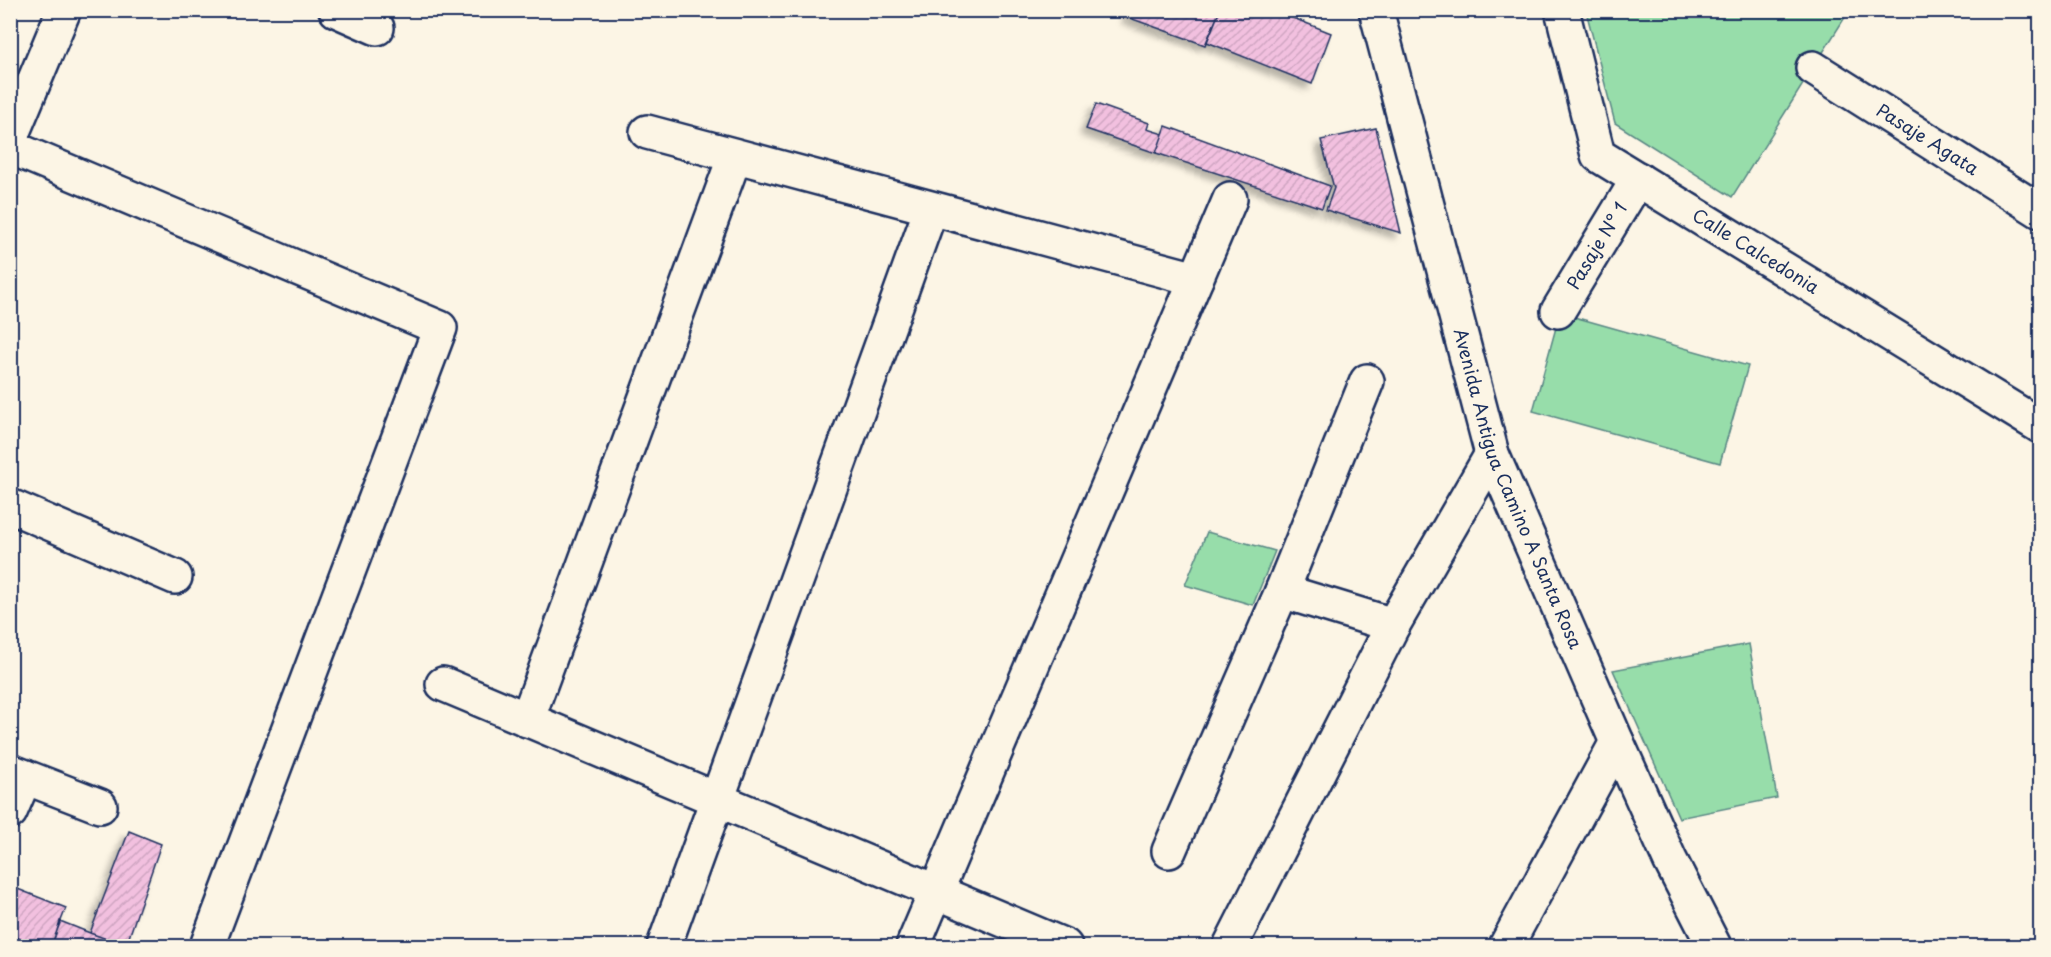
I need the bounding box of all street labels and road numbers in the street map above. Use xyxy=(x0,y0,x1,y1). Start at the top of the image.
street label: Pasaje Agata xyxy=(1872,96,1985,181)
street label: Pasaje N° 1 xyxy=(1559,196,1633,294)
street label: Calle Calcedonia xyxy=(1688,201,1825,300)
street label: Avenida Antigua Camino A Santa Rosa xyxy=(1448,325,1590,653)

